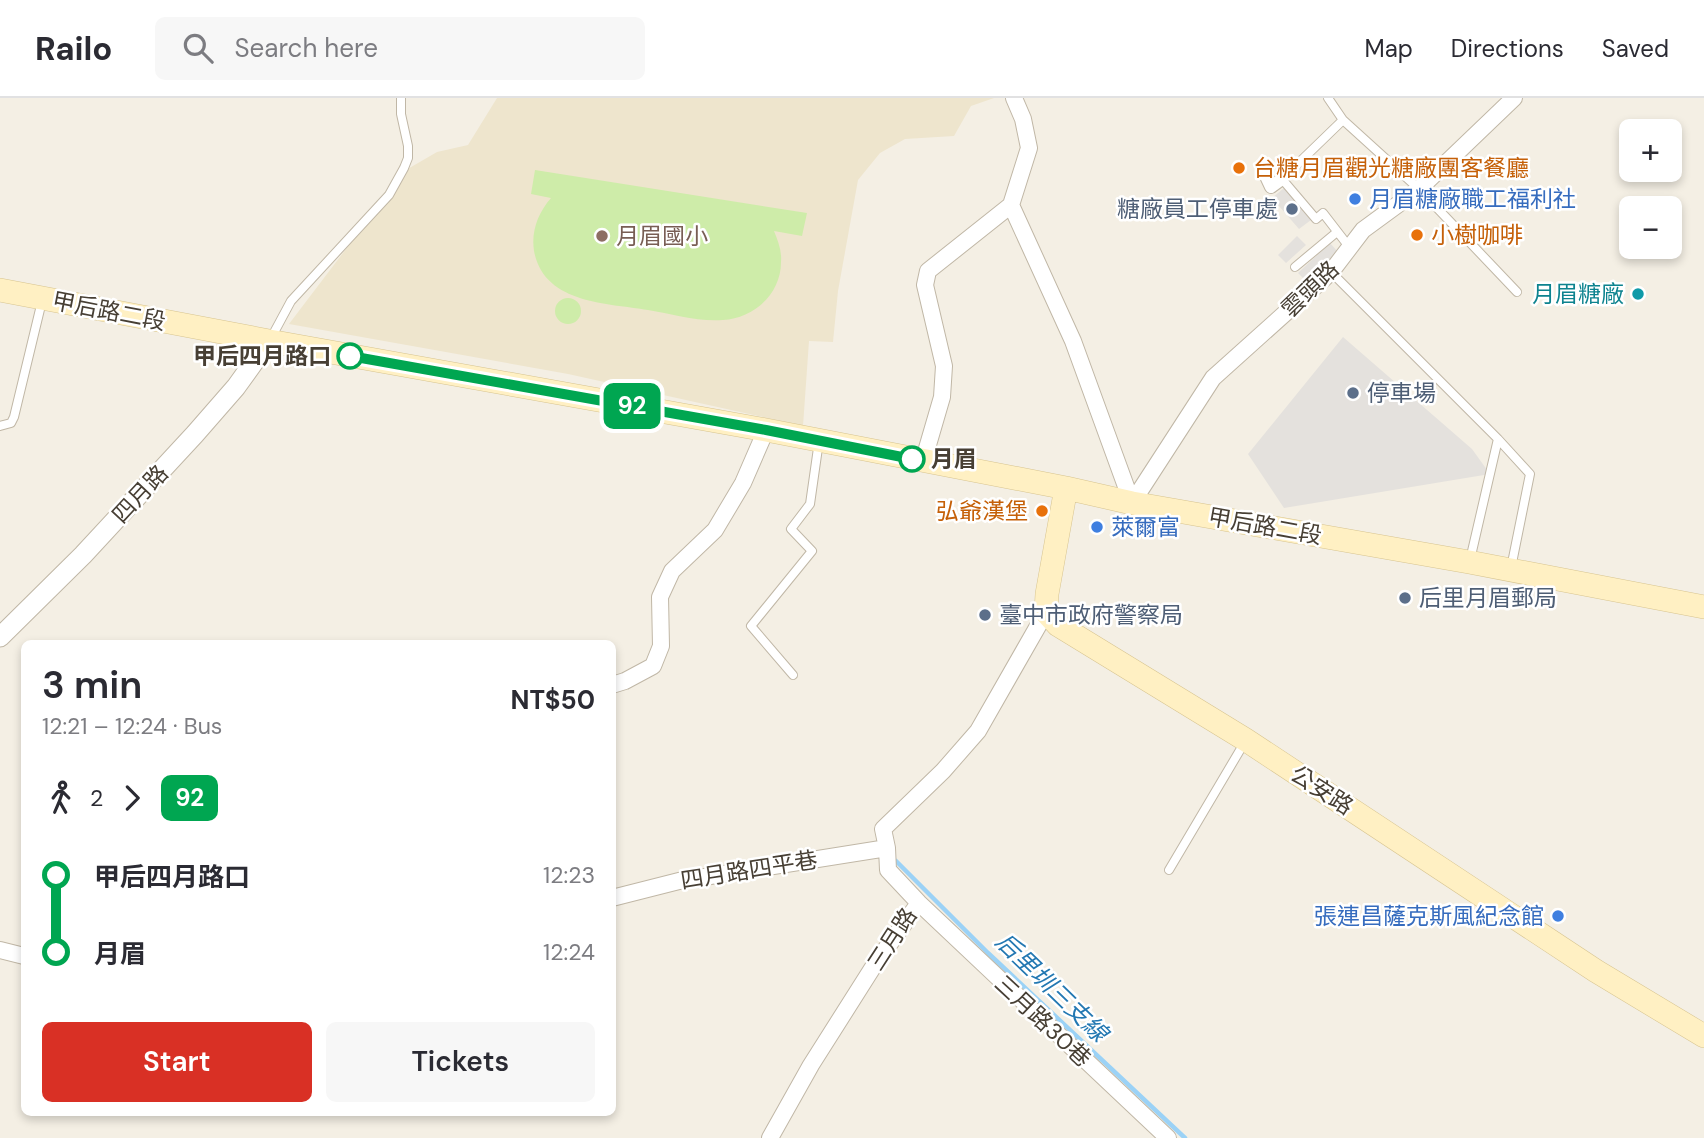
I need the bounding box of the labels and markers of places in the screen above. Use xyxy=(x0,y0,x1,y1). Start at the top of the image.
place label: 台糖月眉觀光糖廠團客餐廳 xyxy=(1253,153,1529,183)
marker: 台糖月眉觀光糖廠團客餐廳 xyxy=(1231,160,1247,176)
place label: 月眉糖廠職工福利社 xyxy=(1369,184,1576,214)
marker: 月眉糖廠職工福利社 xyxy=(1347,191,1363,207)
place label: 糖廠員工停車處 xyxy=(1117,194,1278,224)
marker: 糖廠員工停車處 xyxy=(1284,201,1300,217)
place label: 小樹咖啡 xyxy=(1431,220,1523,250)
place label: 月眉國小 xyxy=(616,221,708,251)
marker: 小樹咖啡 xyxy=(1409,227,1425,243)
marker: 月眉國小 xyxy=(594,228,610,244)
place label: 月眉糖廠 xyxy=(1532,279,1624,309)
marker: 月眉糖廠 xyxy=(1630,286,1646,302)
place label: 甲后四月路口 xyxy=(193,341,331,371)
marker: 甲后四月路口 xyxy=(337,343,363,369)
place label: 停車場 xyxy=(1367,378,1436,408)
marker: 停車場 xyxy=(1345,385,1361,401)
place label: 月眉 xyxy=(931,444,977,474)
marker: 月眉 xyxy=(899,446,925,472)
place label: 弘爺漢堡 xyxy=(936,496,1028,526)
marker: 弘爺漢堡 xyxy=(1034,503,1050,519)
place label: 萊爾富 xyxy=(1111,512,1180,542)
marker: 萊爾富 xyxy=(1089,519,1105,535)
place label: 后里月眉郵局 xyxy=(1419,583,1557,613)
marker: 后里月眉郵局 xyxy=(1397,590,1413,606)
place label: 臺中市政府警察局 xyxy=(999,600,1183,630)
marker: 臺中市政府警察局 xyxy=(977,607,993,623)
place label: 張連昌薩克斯風紀念館 xyxy=(1314,901,1544,931)
marker: 張連昌薩克斯風紀念館 xyxy=(1550,908,1566,924)

